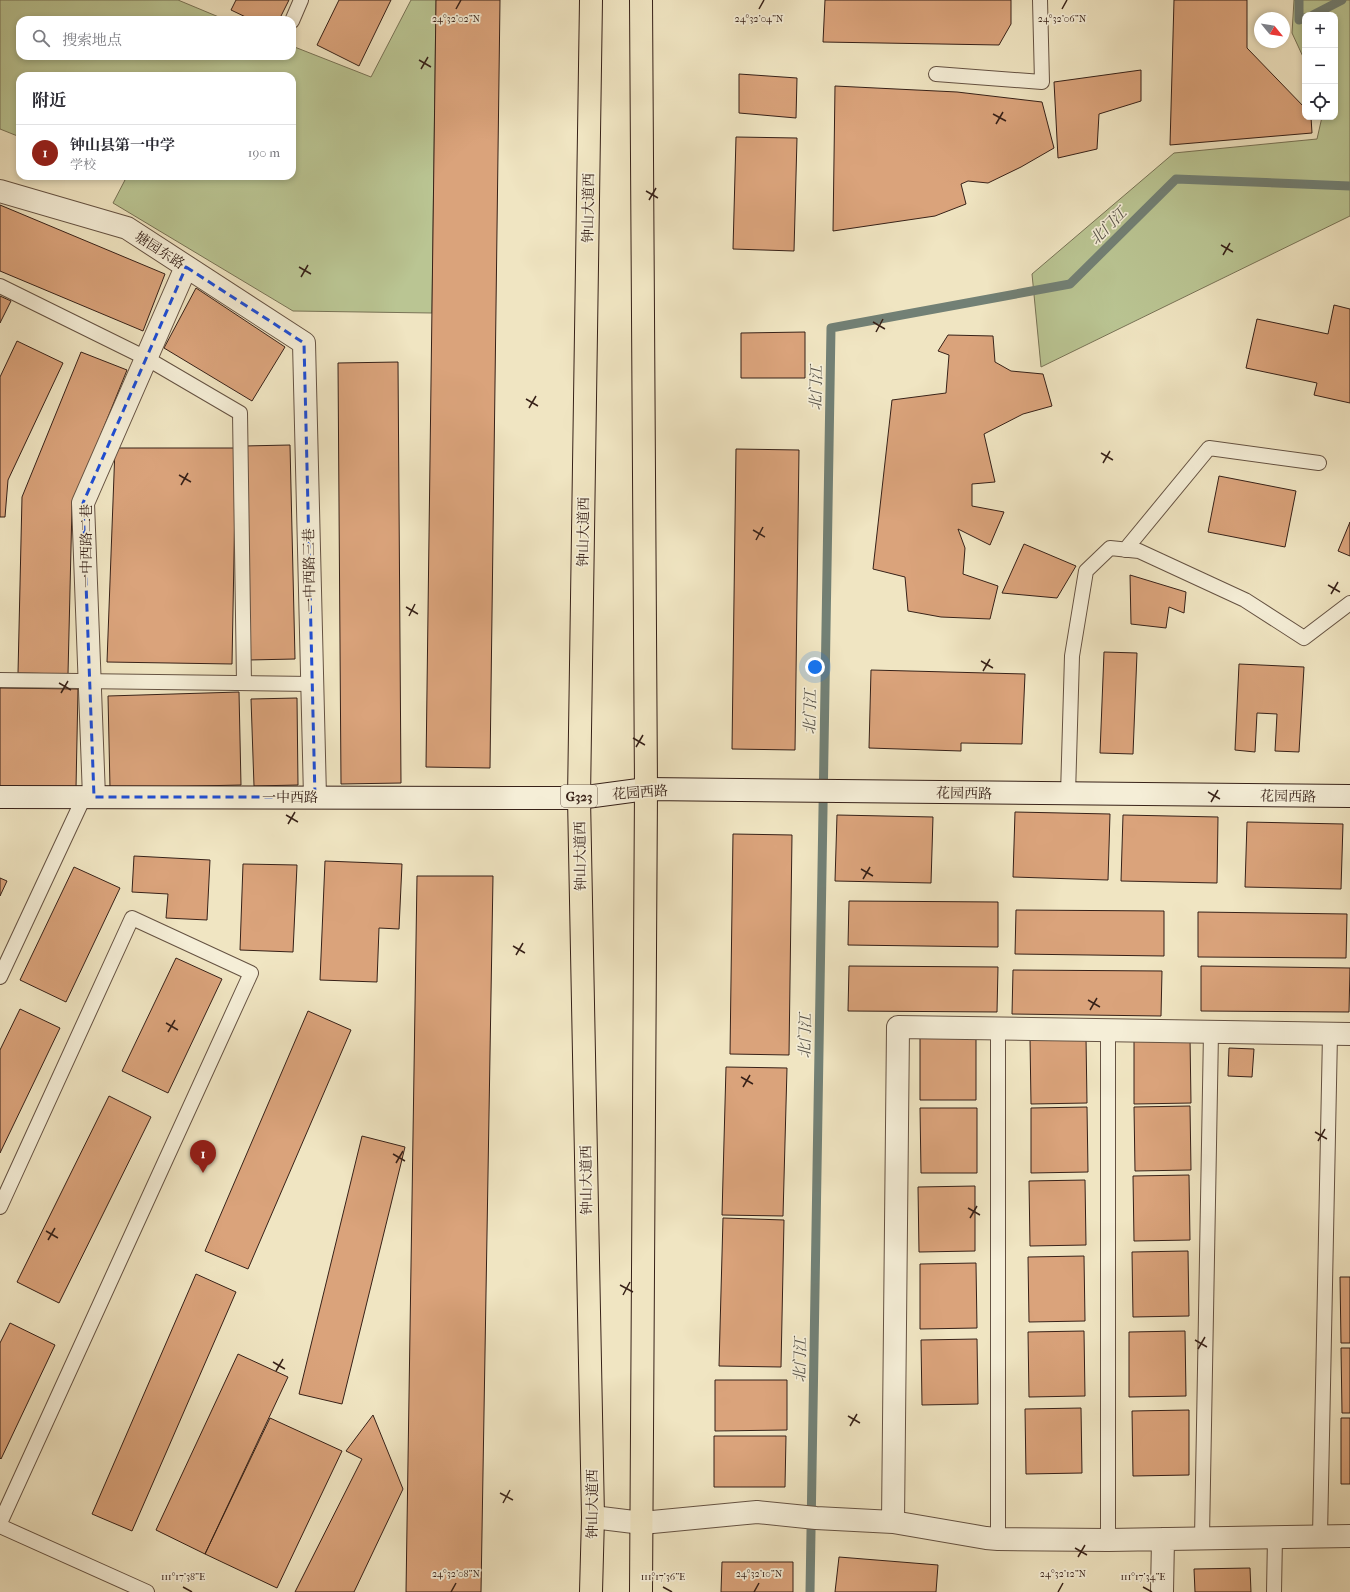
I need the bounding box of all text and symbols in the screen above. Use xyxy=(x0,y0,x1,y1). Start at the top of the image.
north arrow xyxy=(1254,12,1290,48)
map controls xyxy=(1302,12,1338,120)
button: + xyxy=(1302,12,1338,48)
text: 24°32'02"N xyxy=(432,13,481,25)
text: 24°32'04"N xyxy=(735,13,784,25)
text: 24°32'06"N xyxy=(1038,13,1087,25)
search box xyxy=(16,16,296,60)
icon: search xyxy=(30,27,52,49)
text: 搜索地点 xyxy=(62,31,122,49)
button: − xyxy=(1302,48,1338,84)
button: locate xyxy=(1302,84,1338,120)
text: 附近 xyxy=(32,90,66,110)
text: 钟山县第一中学 xyxy=(70,136,175,154)
text: 1 xyxy=(43,145,47,160)
text: 190 m xyxy=(248,145,280,160)
text: 学校 xyxy=(70,157,96,172)
street label: 钟山大道西 xyxy=(579,173,598,243)
water label: 北门江 xyxy=(1086,202,1132,248)
street label: 塘园东路 xyxy=(132,228,188,273)
water label: 北门江 xyxy=(807,363,825,411)
street label: 钟山大道西 xyxy=(574,497,593,567)
street label: 一中西路二巷 xyxy=(78,504,95,588)
street label: 一中西路三巷 xyxy=(300,528,319,612)
your location xyxy=(805,657,825,677)
water label: 北门江 xyxy=(801,687,819,735)
street label: 花园西路 xyxy=(612,782,669,803)
road number: G323 xyxy=(561,785,597,807)
street label: 花园西路 xyxy=(936,785,992,802)
street label: 花园西路 xyxy=(1260,788,1316,805)
street label: 一中西路 xyxy=(262,789,318,806)
street label: 钟山大道西 xyxy=(571,821,590,891)
water label: 北门江 xyxy=(796,1011,814,1059)
pin: 1 xyxy=(190,1140,216,1173)
street label: 钟山大道西 xyxy=(577,1145,596,1215)
water label: 北门江 xyxy=(791,1335,809,1383)
street label: 钟山大道西 xyxy=(584,1469,601,1539)
text: 24°32'08"N xyxy=(432,1568,480,1580)
text: 24°32'10"N xyxy=(736,1568,783,1580)
text: 24°32'12"N xyxy=(1040,1568,1087,1580)
text: 111°17'38"E xyxy=(161,1571,205,1583)
text: 111°17'36"E xyxy=(641,1571,685,1583)
text: 111°17'34"E xyxy=(1121,1571,1165,1583)

